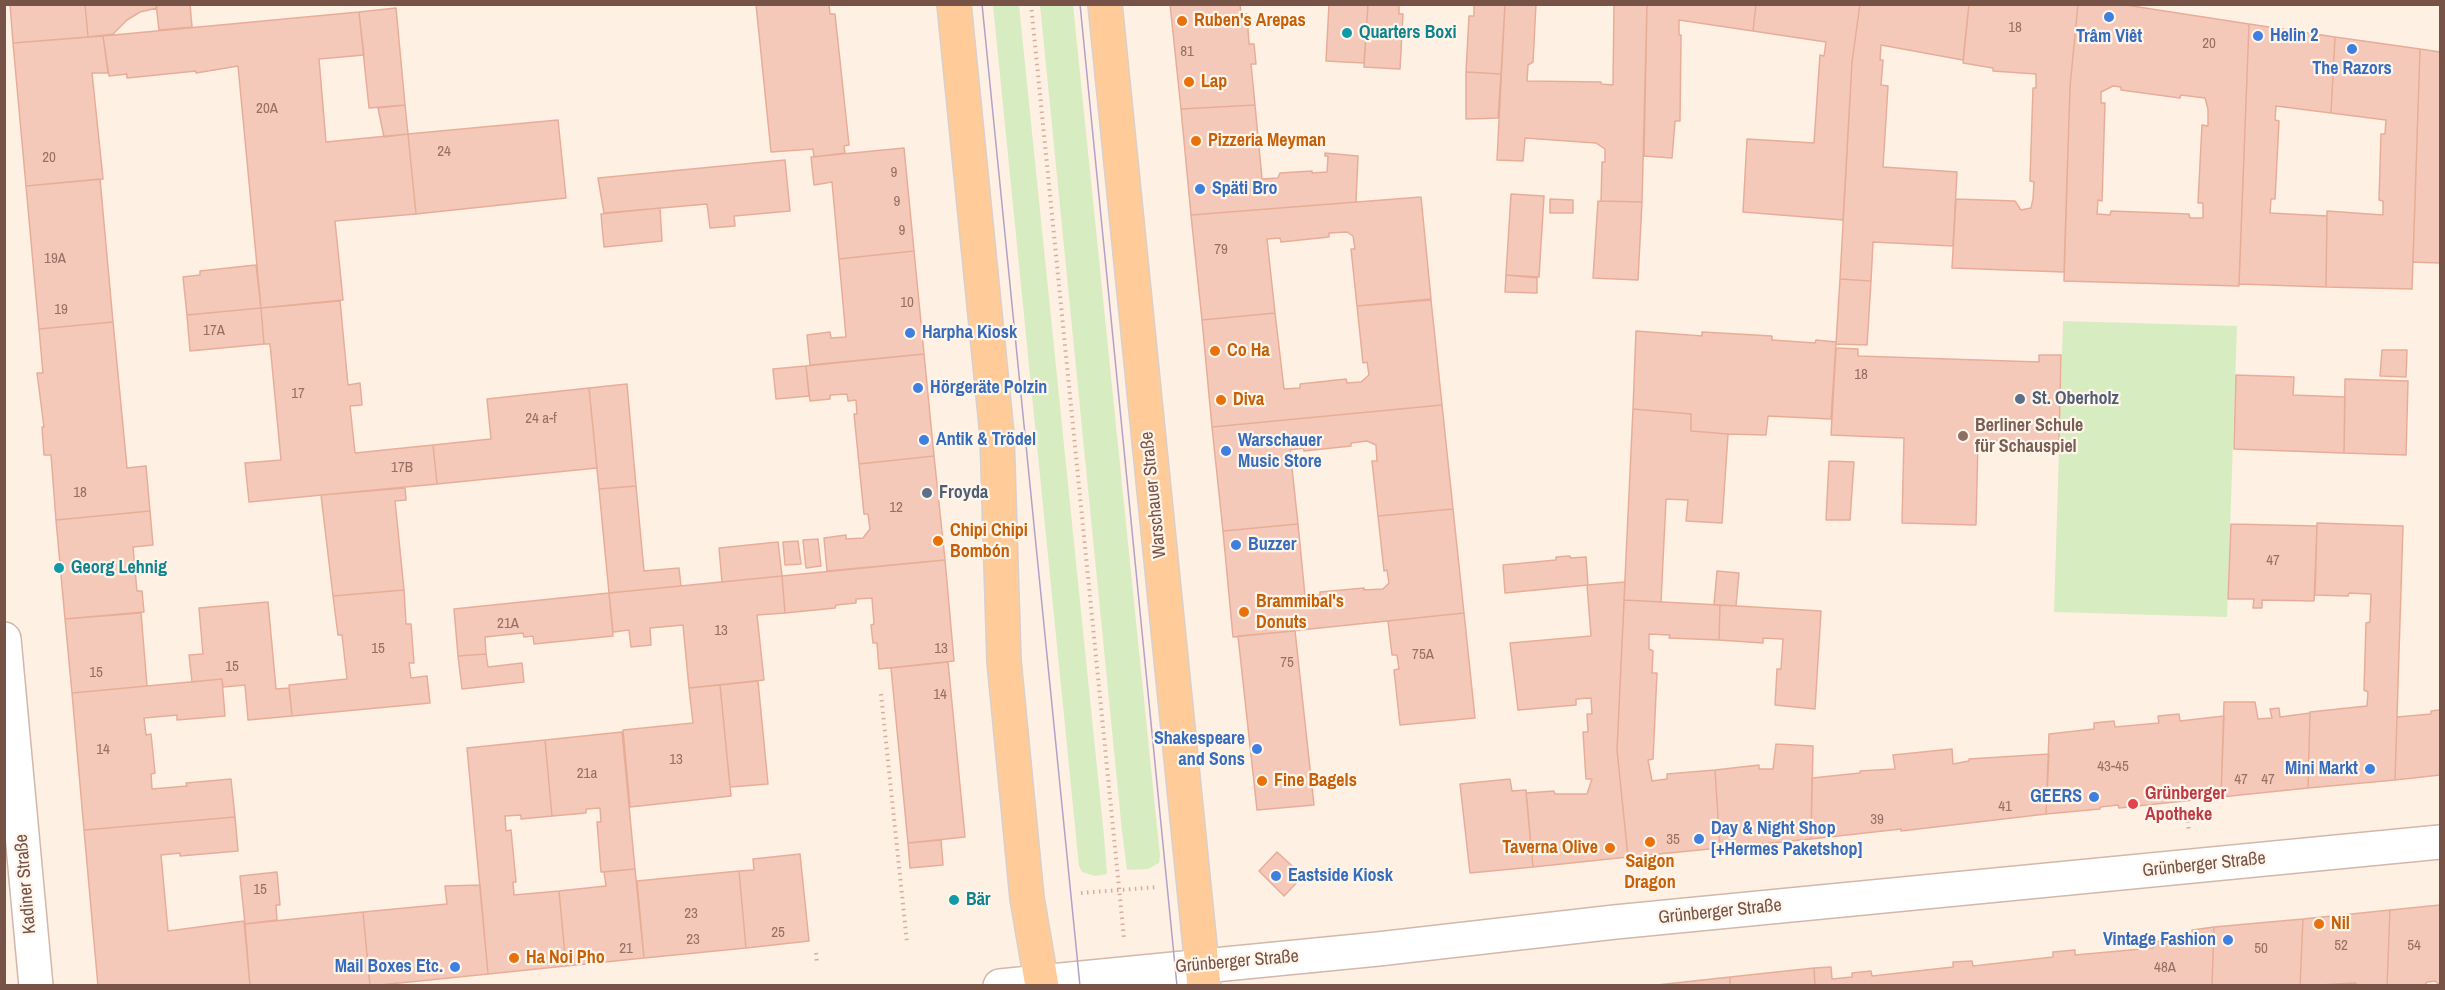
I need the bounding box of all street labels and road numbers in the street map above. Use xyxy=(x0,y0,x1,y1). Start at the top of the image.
street label: Warschauer Straße xyxy=(1137,431,1171,559)
street label: Kadiner Straße xyxy=(11,833,41,935)
street label: Grünberger Straße xyxy=(2141,848,2267,882)
street label: Grünberger Straße xyxy=(1657,895,1783,929)
street label: Grünberger Straße xyxy=(1174,946,1300,978)

